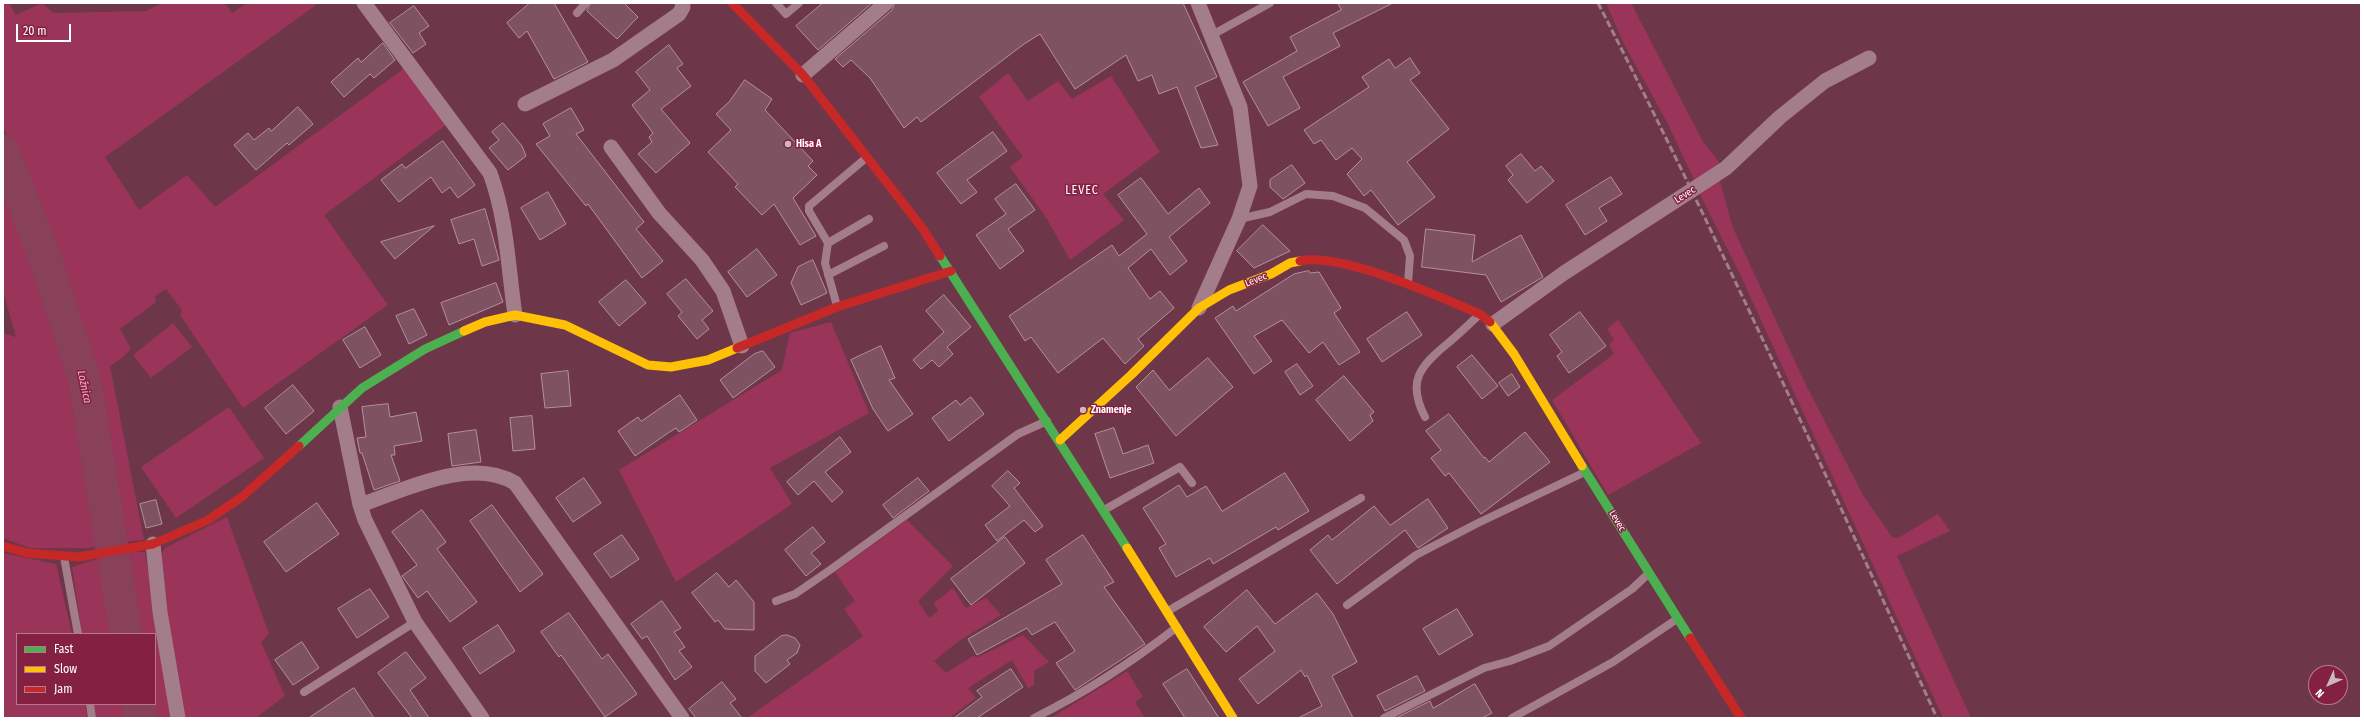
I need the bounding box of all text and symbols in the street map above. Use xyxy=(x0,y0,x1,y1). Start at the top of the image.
scale bar xyxy=(18,16,73,42)
text: 20 m xyxy=(23,24,47,38)
place label: Hisa A xyxy=(796,138,821,150)
marker: Hisa A xyxy=(783,139,793,149)
district label: LEVEC xyxy=(1065,184,1099,198)
street label: Levec xyxy=(1672,184,1698,206)
street label: Levec xyxy=(1243,270,1269,290)
water label: Ložnica xyxy=(74,369,94,405)
place label: Znamenje xyxy=(1091,404,1132,416)
marker: Znamenje xyxy=(1078,405,1088,415)
street label: Levec xyxy=(1606,508,1628,534)
legend xyxy=(16,633,156,705)
text: Fast xyxy=(54,642,73,656)
text: Slow xyxy=(54,662,77,676)
north arrow xyxy=(2308,665,2348,705)
text: Jam xyxy=(54,682,72,696)
text: N xyxy=(2313,686,2327,700)

